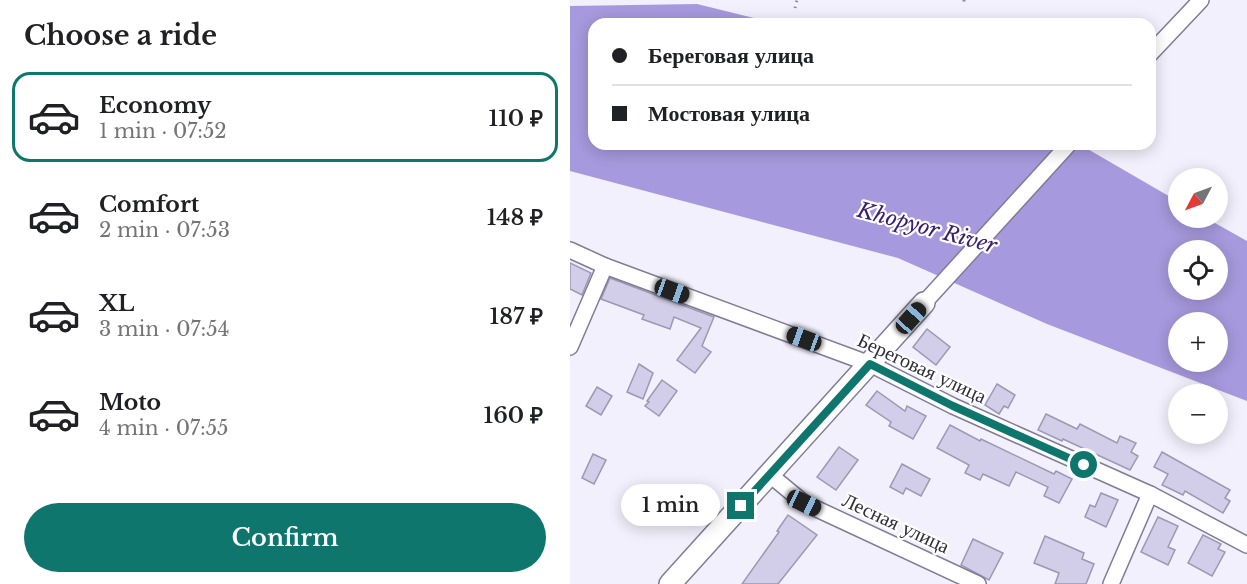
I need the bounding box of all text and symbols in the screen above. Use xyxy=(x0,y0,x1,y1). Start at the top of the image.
text: Choose a ride xyxy=(24,19,217,52)
text: Береговая улица xyxy=(648,42,814,69)
icon: car xyxy=(27,90,81,144)
text: Economy xyxy=(99,92,211,119)
text: Мостовая улица xyxy=(648,100,810,127)
text: 110 ₽ xyxy=(489,105,543,132)
text: 1 min · 07:52 xyxy=(99,119,227,143)
north arrow xyxy=(1168,168,1228,228)
map controls xyxy=(1168,168,1228,444)
icon: car xyxy=(27,189,81,243)
text: Comfort xyxy=(99,191,199,218)
water label: Khopyor River xyxy=(854,197,1001,259)
text: 148 ₽ xyxy=(487,204,543,231)
text: 2 min · 07:53 xyxy=(99,218,230,242)
button: locate xyxy=(1168,240,1228,300)
car xyxy=(652,276,692,306)
icon: car xyxy=(27,288,81,342)
text: XL xyxy=(99,290,134,317)
car xyxy=(892,299,930,337)
text: 187 ₽ xyxy=(489,303,543,330)
button: + xyxy=(1168,312,1228,372)
text: 3 min · 07:54 xyxy=(99,317,229,341)
car xyxy=(784,324,824,354)
street label: Береговая улица xyxy=(854,328,990,408)
button: − xyxy=(1168,384,1228,444)
icon: car xyxy=(27,387,81,441)
text: Moto xyxy=(99,389,161,416)
text: 160 ₽ xyxy=(484,402,543,429)
text: 4 min · 07:55 xyxy=(99,416,228,440)
route start xyxy=(1070,451,1097,478)
callout: 1 min xyxy=(621,485,720,527)
car xyxy=(784,487,824,519)
street label: Лесная улица xyxy=(839,488,954,558)
route end xyxy=(727,492,754,519)
text: 1 min xyxy=(642,493,699,517)
button: Confirm xyxy=(24,503,546,572)

